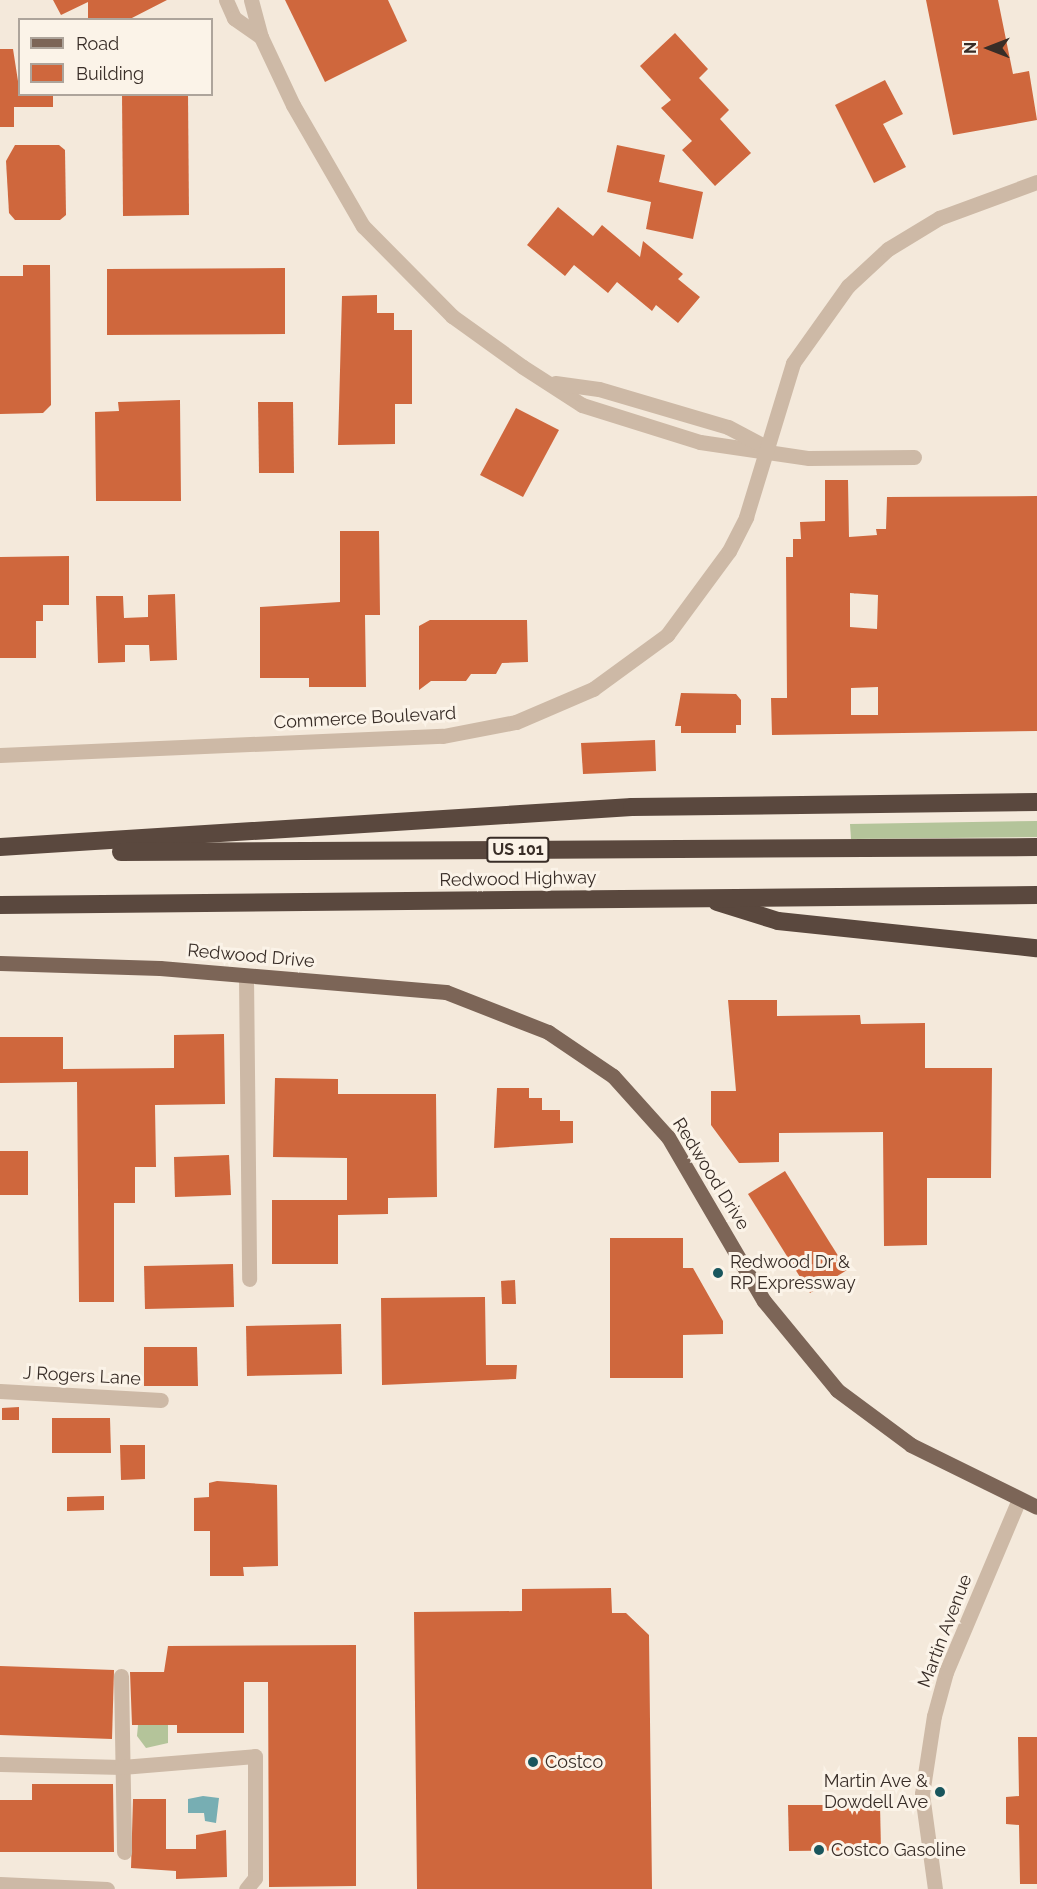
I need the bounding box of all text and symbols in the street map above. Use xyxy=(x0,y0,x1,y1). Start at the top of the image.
legend xyxy=(18,18,213,96)
north arrow xyxy=(959,18,1019,78)
text: Road xyxy=(76,33,119,54)
text: N xyxy=(961,42,980,54)
text: Building xyxy=(76,63,144,84)
street label: Commerce Boulevard xyxy=(273,702,457,734)
road number: US 101 xyxy=(485,837,551,863)
street label: Redwood Highway xyxy=(439,867,597,891)
street label: Redwood Drive xyxy=(186,940,316,972)
street label: Redwood Drive xyxy=(668,1114,754,1234)
place label: Redwood Dr & RP Expressway xyxy=(730,1252,856,1294)
marker: Redwood Dr & RP Expressway xyxy=(711,1266,725,1280)
street label: J Rogers Lane xyxy=(22,1362,142,1390)
street label: Martin Avenue xyxy=(913,1571,977,1691)
place label: Costco xyxy=(545,1751,603,1773)
marker: Costco xyxy=(526,1755,540,1769)
place label: Martin Ave & Dowdell Ave xyxy=(823,1771,928,1814)
marker: Martin Ave & Dowdell Ave xyxy=(933,1785,947,1799)
place label: Costco Gasoline xyxy=(831,1839,966,1861)
marker: Costco Gasoline xyxy=(812,1843,826,1857)

